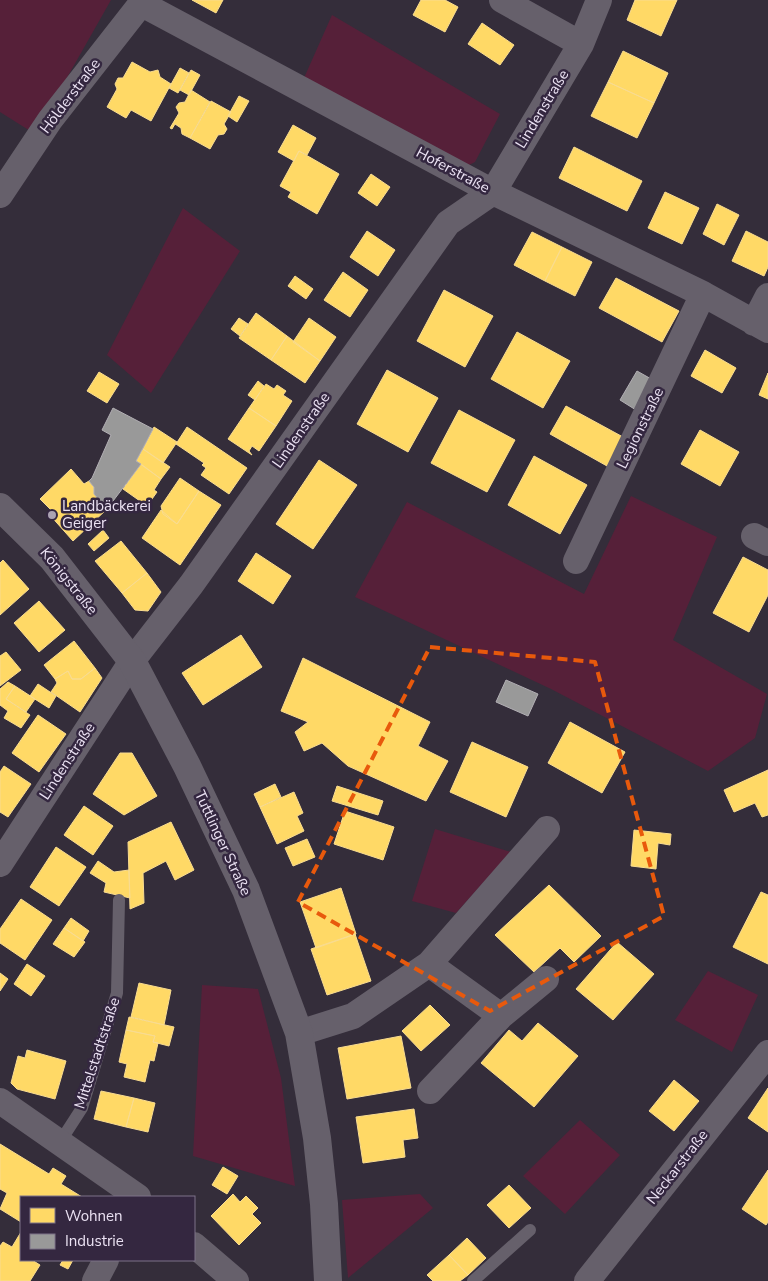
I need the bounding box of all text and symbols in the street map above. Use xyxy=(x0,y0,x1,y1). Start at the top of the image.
street label: Hölderstraße xyxy=(35,54,105,138)
street label: Lindenstraße xyxy=(511,66,573,152)
street label: Hoferstraße xyxy=(413,142,493,198)
street label: Legionstraße xyxy=(612,384,668,472)
street label: Lindenstraße xyxy=(268,388,335,472)
place label: Landbäckerei Geiger xyxy=(62,496,151,533)
marker: Landbäckerei Geiger xyxy=(46,509,58,521)
street label: Königstraße xyxy=(36,543,102,619)
street label: Lindenstraße xyxy=(35,719,99,803)
street label: Tuttlinger Straße xyxy=(190,787,256,899)
street label: Mittelstadtstraße xyxy=(70,995,124,1111)
street label: Neckarstraße xyxy=(642,1126,712,1208)
legend xyxy=(20,1196,195,1261)
text: Wohnen xyxy=(65,1206,123,1226)
text: Industrie xyxy=(65,1231,124,1251)

